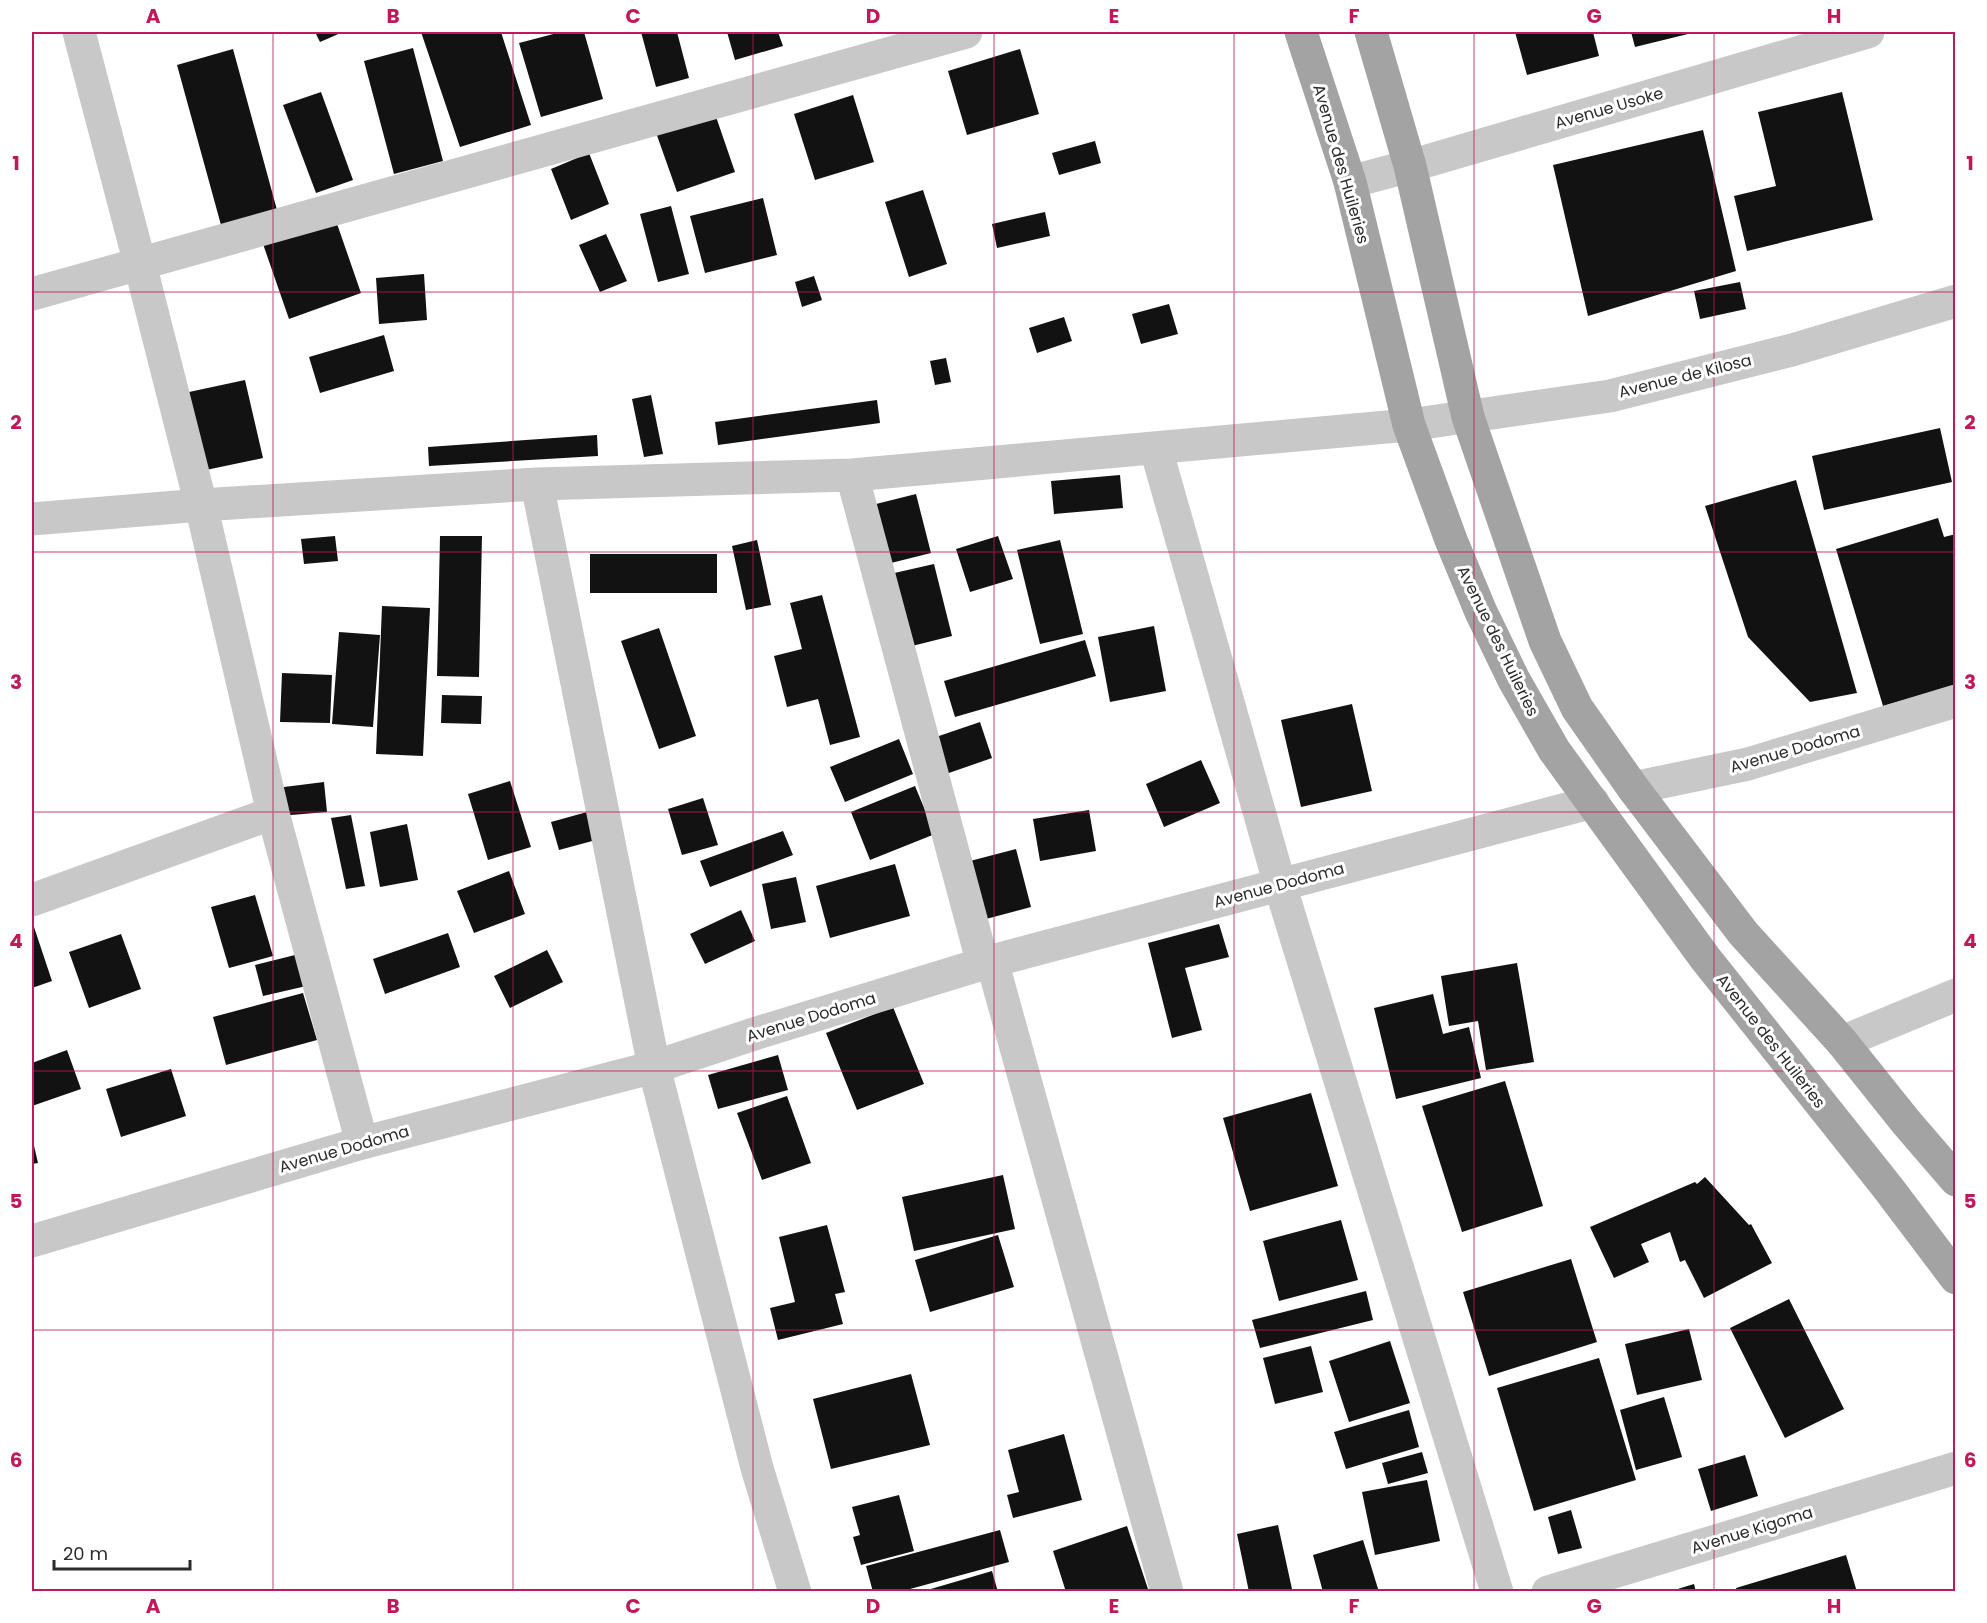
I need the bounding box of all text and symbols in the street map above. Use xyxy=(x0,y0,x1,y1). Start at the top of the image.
text: A xyxy=(146,2,161,30)
text: B xyxy=(386,2,400,30)
text: C xyxy=(625,2,641,30)
text: D xyxy=(866,2,880,30)
text: E xyxy=(1109,2,1119,30)
text: F xyxy=(1349,2,1360,30)
text: G xyxy=(1586,2,1602,30)
text: H xyxy=(1827,2,1841,30)
street label: Avenue des Huileries xyxy=(1307,82,1375,246)
street label: Avenue Usoke xyxy=(1552,82,1666,134)
text: 1 xyxy=(12,149,20,177)
text: 1 xyxy=(1966,149,1974,177)
street label: Avenue de Kilosa xyxy=(1616,348,1754,404)
text: 2 xyxy=(10,408,22,436)
text: 2 xyxy=(1964,408,1976,436)
street label: Avenue des Huileries xyxy=(1451,562,1545,720)
text: 3 xyxy=(10,668,22,696)
text: 3 xyxy=(1964,668,1976,696)
street label: Avenue Dodoma xyxy=(1727,719,1863,779)
street label: Avenue Dodoma xyxy=(1211,857,1347,913)
text: 4 xyxy=(9,927,23,955)
text: 4 xyxy=(1963,927,1977,955)
street label: Avenue des Huileries xyxy=(1711,969,1831,1113)
street label: Avenue Dodoma xyxy=(743,986,879,1048)
street label: Avenue Dodoma xyxy=(276,1119,412,1179)
text: 5 xyxy=(10,1187,23,1215)
text: 5 xyxy=(1964,1187,1977,1215)
text: 6 xyxy=(10,1446,22,1474)
text: 6 xyxy=(1964,1446,1976,1474)
street label: Avenue Kigoma xyxy=(1688,1501,1816,1559)
scale bar xyxy=(54,1533,190,1571)
text: 20 m xyxy=(63,1541,108,1566)
text: A xyxy=(146,1592,161,1620)
text: B xyxy=(386,1592,400,1620)
text: C xyxy=(625,1592,641,1620)
text: D xyxy=(866,1592,880,1620)
text: E xyxy=(1109,1592,1119,1620)
text: F xyxy=(1349,1592,1360,1620)
text: G xyxy=(1586,1592,1602,1620)
text: H xyxy=(1827,1592,1841,1620)

